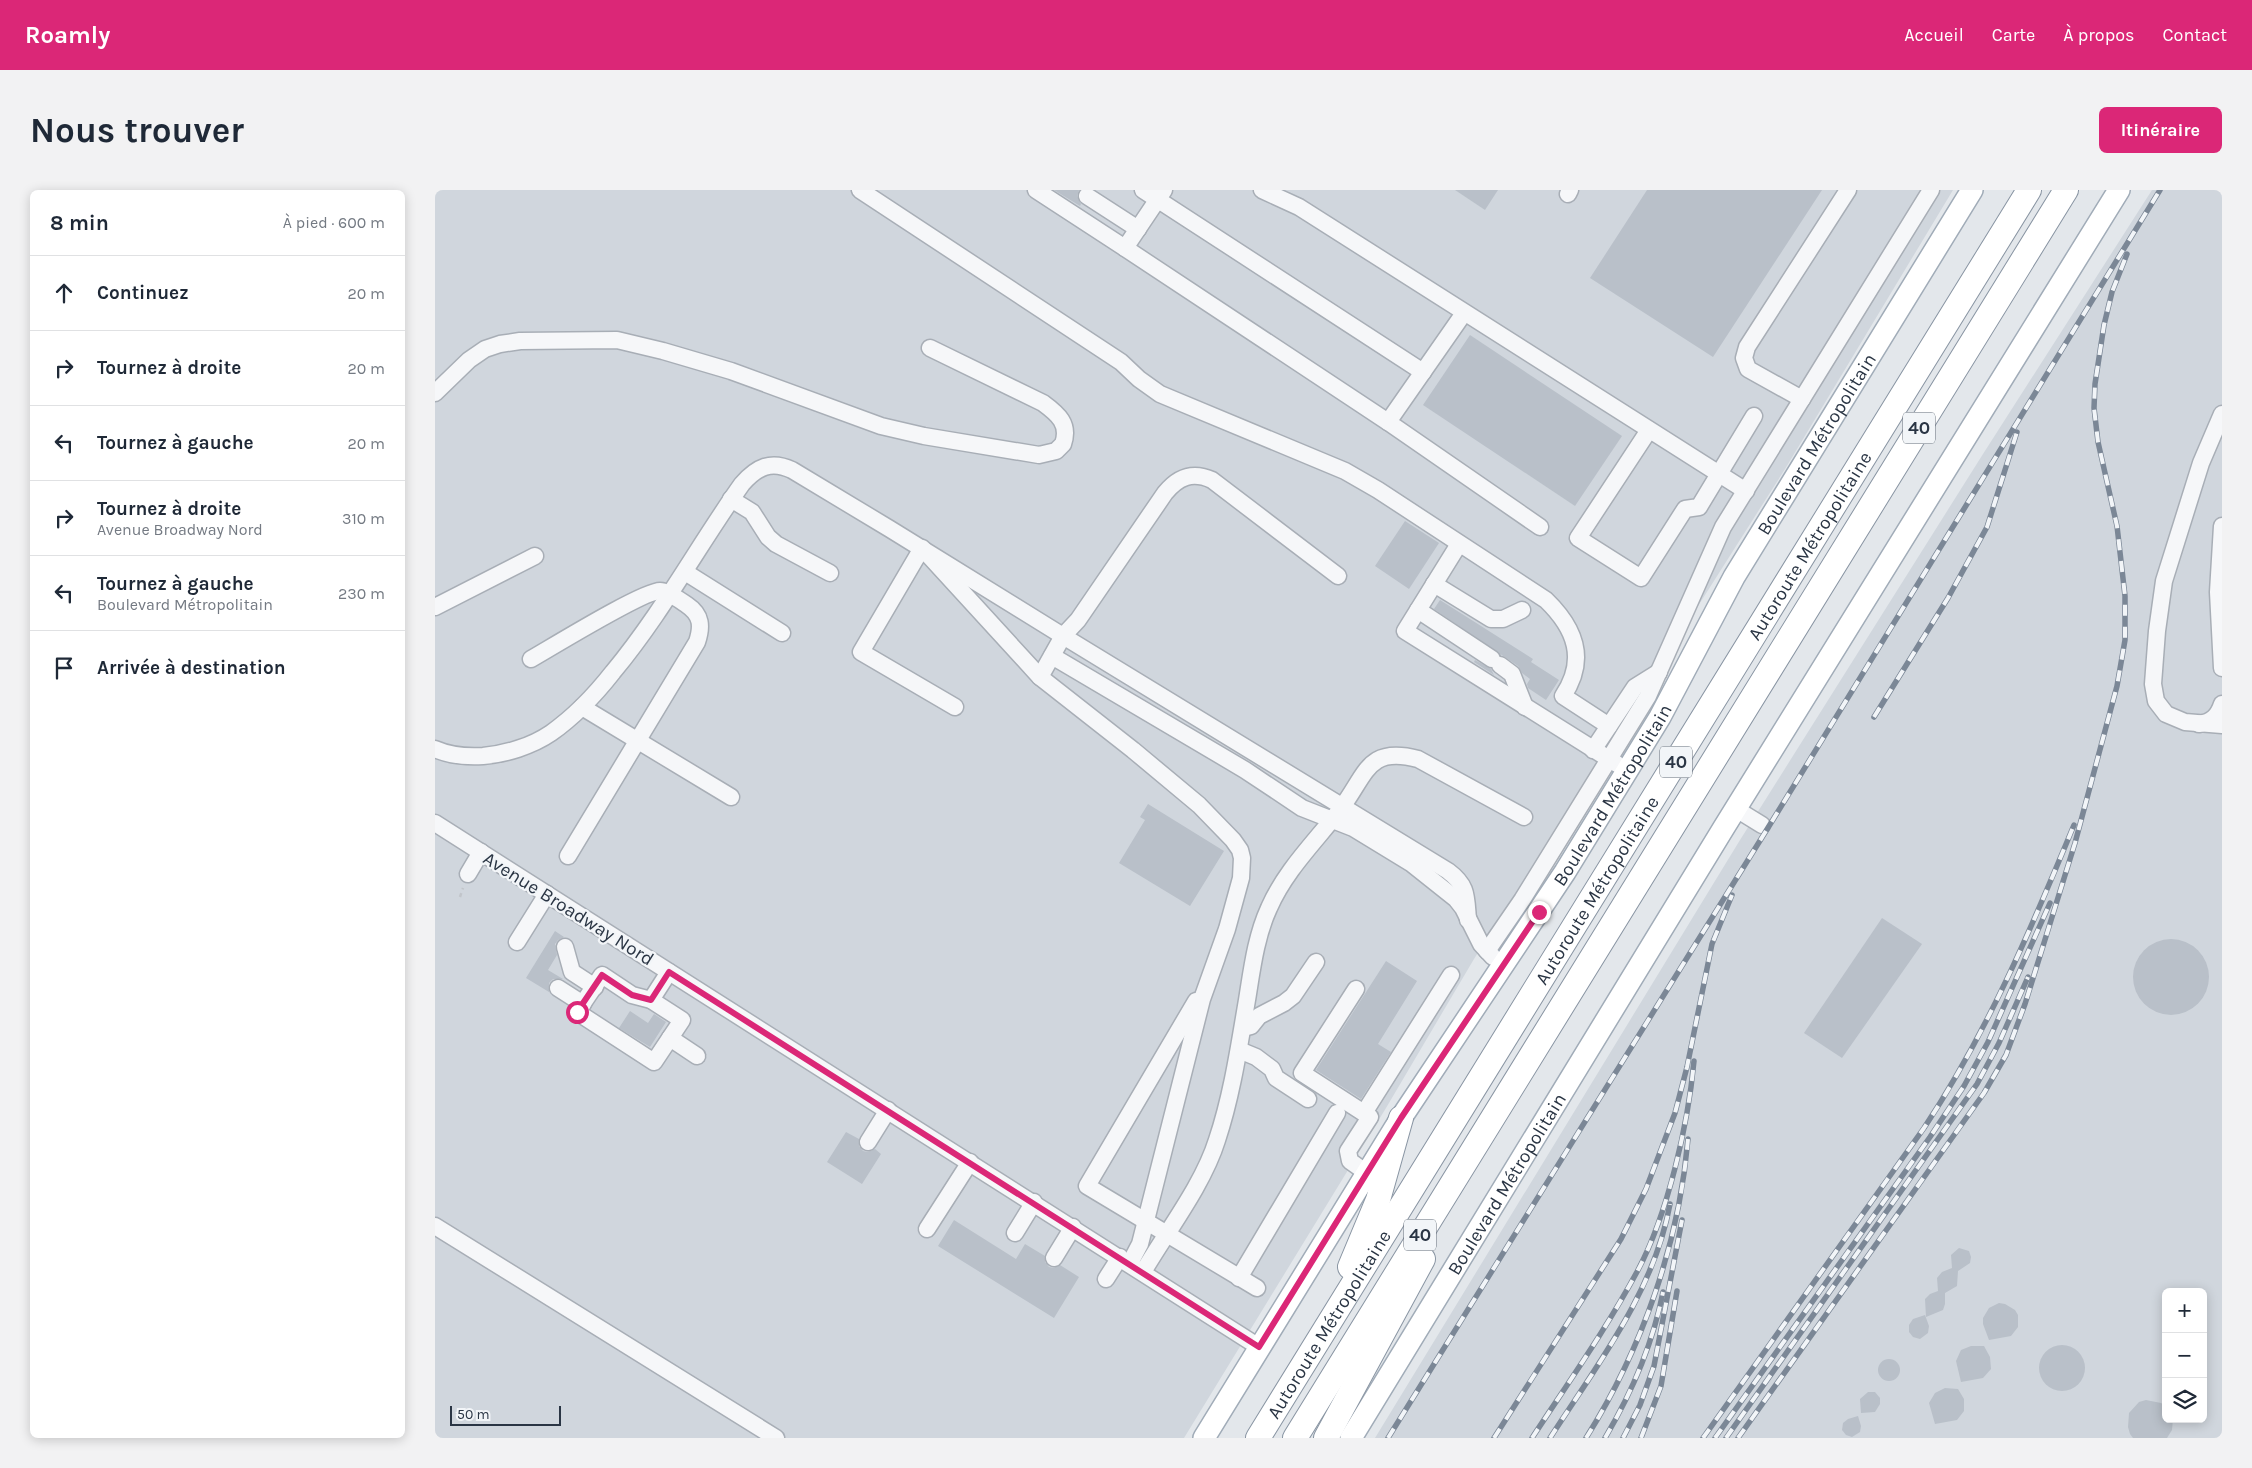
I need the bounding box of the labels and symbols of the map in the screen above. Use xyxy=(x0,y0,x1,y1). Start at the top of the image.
street label: Boulevard Métropolitain xyxy=(1753,349,1881,539)
road number: 40 xyxy=(1903,412,1935,444)
street label: Autoroute Métropolitaine xyxy=(1744,448,1877,644)
street label: Boulevard Métropolitain xyxy=(1549,701,1677,890)
road number: 40 xyxy=(1660,746,1692,778)
street label: Autoroute Métropolitaine xyxy=(1531,792,1664,989)
street label: Avenue Broadway Nord xyxy=(479,847,658,970)
route end xyxy=(1528,901,1551,924)
route start xyxy=(566,1001,589,1024)
street label: Boulevard Métropolitain xyxy=(1443,1089,1571,1279)
road number: 40 xyxy=(1404,1220,1436,1250)
street label: Autoroute Métropolitaine xyxy=(1263,1226,1396,1423)
scale bar xyxy=(450,1403,561,1426)

